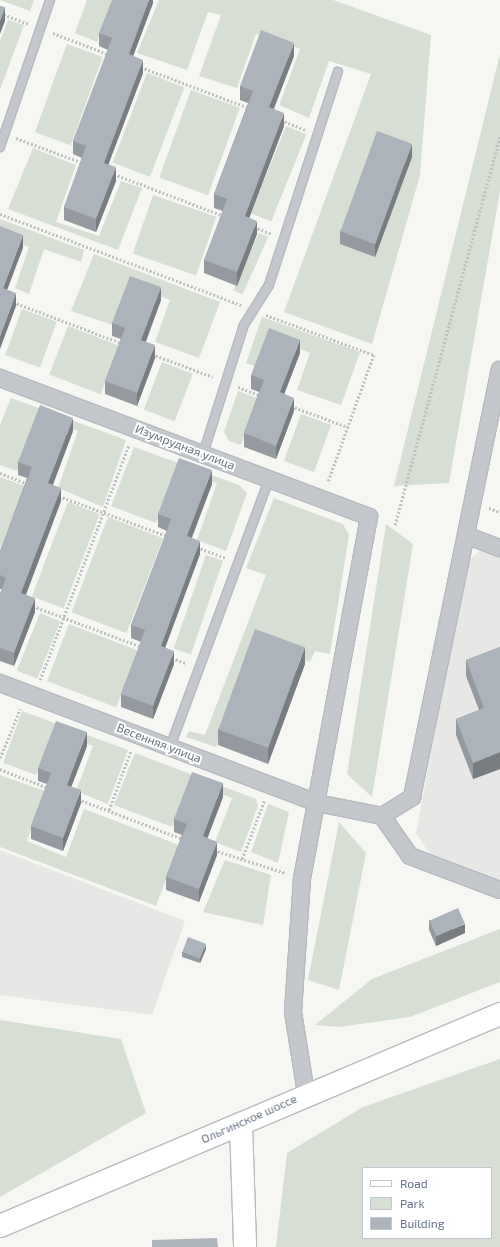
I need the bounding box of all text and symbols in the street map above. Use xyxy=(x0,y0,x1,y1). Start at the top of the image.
street label: Изумрудная улица xyxy=(133,421,237,473)
street label: Весенняя улица xyxy=(115,720,203,766)
street label: Ольгинское шоссе xyxy=(199,1091,299,1147)
legend xyxy=(362,1167,492,1239)
text: Road xyxy=(400,1176,428,1190)
text: Park xyxy=(400,1196,425,1210)
text: Building xyxy=(400,1216,444,1230)

